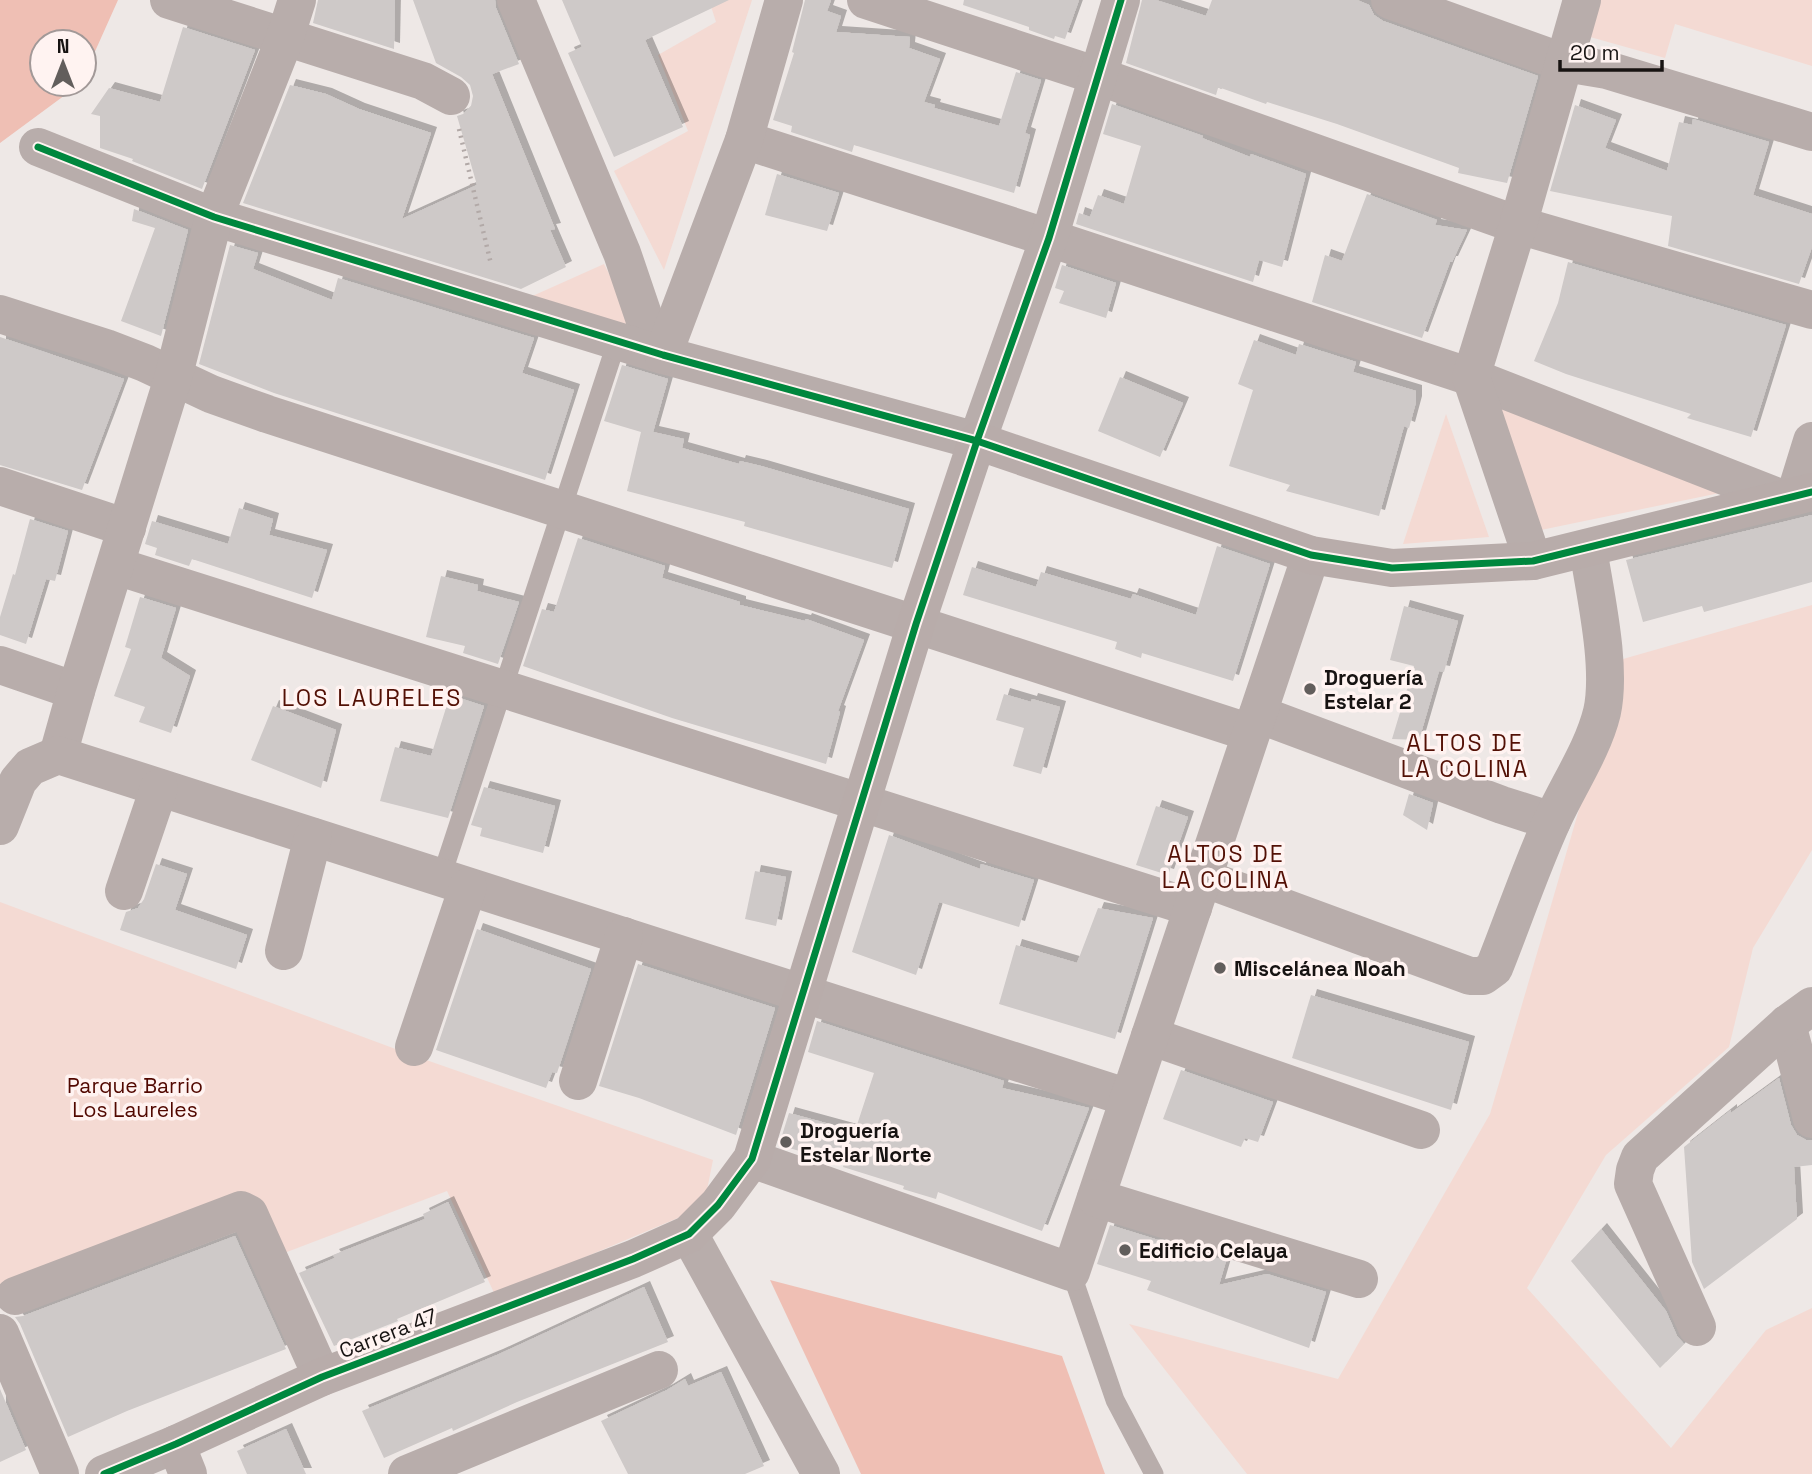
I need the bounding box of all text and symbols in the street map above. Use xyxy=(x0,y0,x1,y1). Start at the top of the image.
north arrow xyxy=(28,28,98,98)
scale bar xyxy=(1560,28,1661,72)
text: N xyxy=(57,34,69,59)
text: 20 m xyxy=(1570,39,1620,66)
place label: Droguería Estelar 2 xyxy=(1324,664,1423,715)
marker: Droguería Estelar 2 xyxy=(1302,681,1318,697)
district label: LOS LAURELES xyxy=(282,683,462,713)
district label: ALTOS DE LA COLINA xyxy=(1401,728,1529,784)
district label: ALTOS DE LA COLINA xyxy=(1162,839,1290,895)
place label: Miscelánea Noah xyxy=(1234,955,1406,982)
marker: Miscelánea Noah xyxy=(1212,960,1228,976)
park label: Parque Barrio Los Laureles xyxy=(67,1072,203,1123)
place label: Droguería Estelar Norte xyxy=(800,1117,932,1168)
marker: Droguería Estelar Norte xyxy=(778,1134,794,1150)
place label: Edificio Celaya xyxy=(1139,1237,1288,1264)
marker: Edificio Celaya xyxy=(1117,1242,1133,1258)
street label: Carrera 47 xyxy=(335,1302,441,1364)

